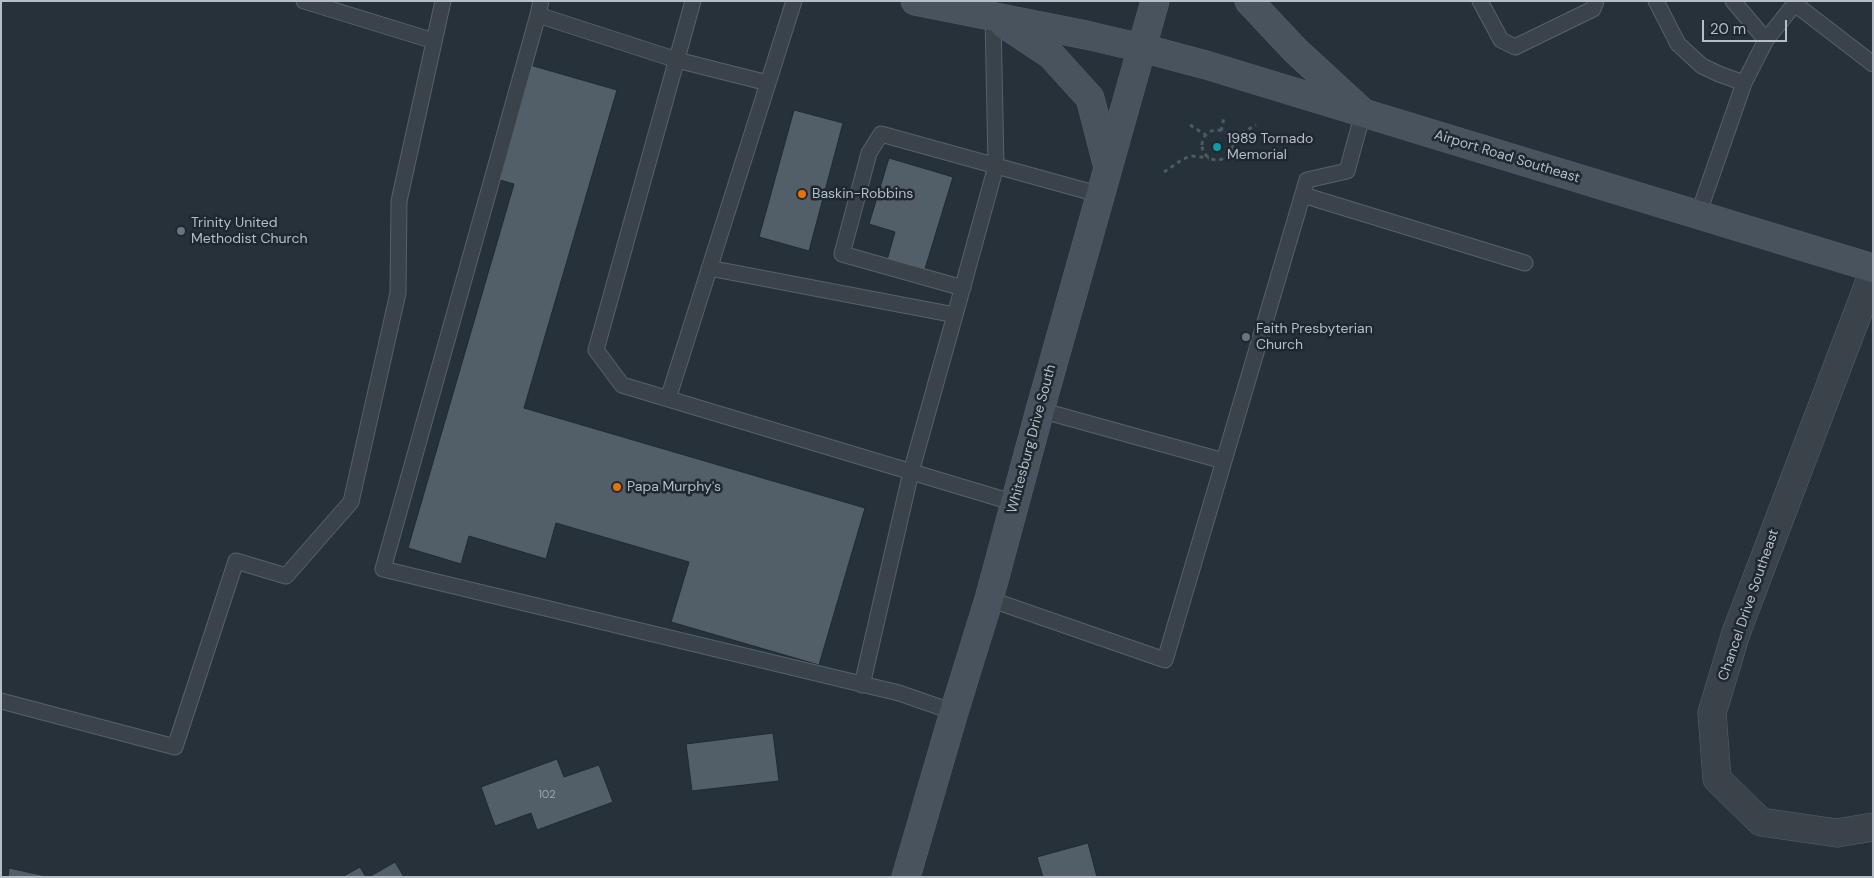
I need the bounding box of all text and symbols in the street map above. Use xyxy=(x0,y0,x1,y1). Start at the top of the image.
scale bar xyxy=(1704,10,1789,42)
text: 20 m xyxy=(1710,19,1746,39)
street label: Airport Road Southeast xyxy=(1432,127,1582,187)
place label: 1989 Tornado Memorial xyxy=(1227,131,1313,164)
marker: 1989 Tornado Memorial xyxy=(1211,141,1223,153)
place label: Baskin-Robbins xyxy=(812,186,913,202)
marker: Baskin-Robbins xyxy=(796,188,808,200)
place label: Trinity United Methodist Church xyxy=(191,215,307,248)
marker: Trinity United Methodist Church xyxy=(175,225,187,237)
place label: Faith Presbyterian Church xyxy=(1256,321,1373,354)
marker: Faith Presbyterian Church xyxy=(1240,331,1252,343)
street label: Whitesburg Drive South xyxy=(1004,363,1060,515)
place label: Papa Murphy's xyxy=(627,479,721,495)
marker: Papa Murphy's xyxy=(611,481,623,493)
street label: Chancel Drive Southeast xyxy=(1715,527,1783,683)
house number: 102 xyxy=(538,788,556,802)

